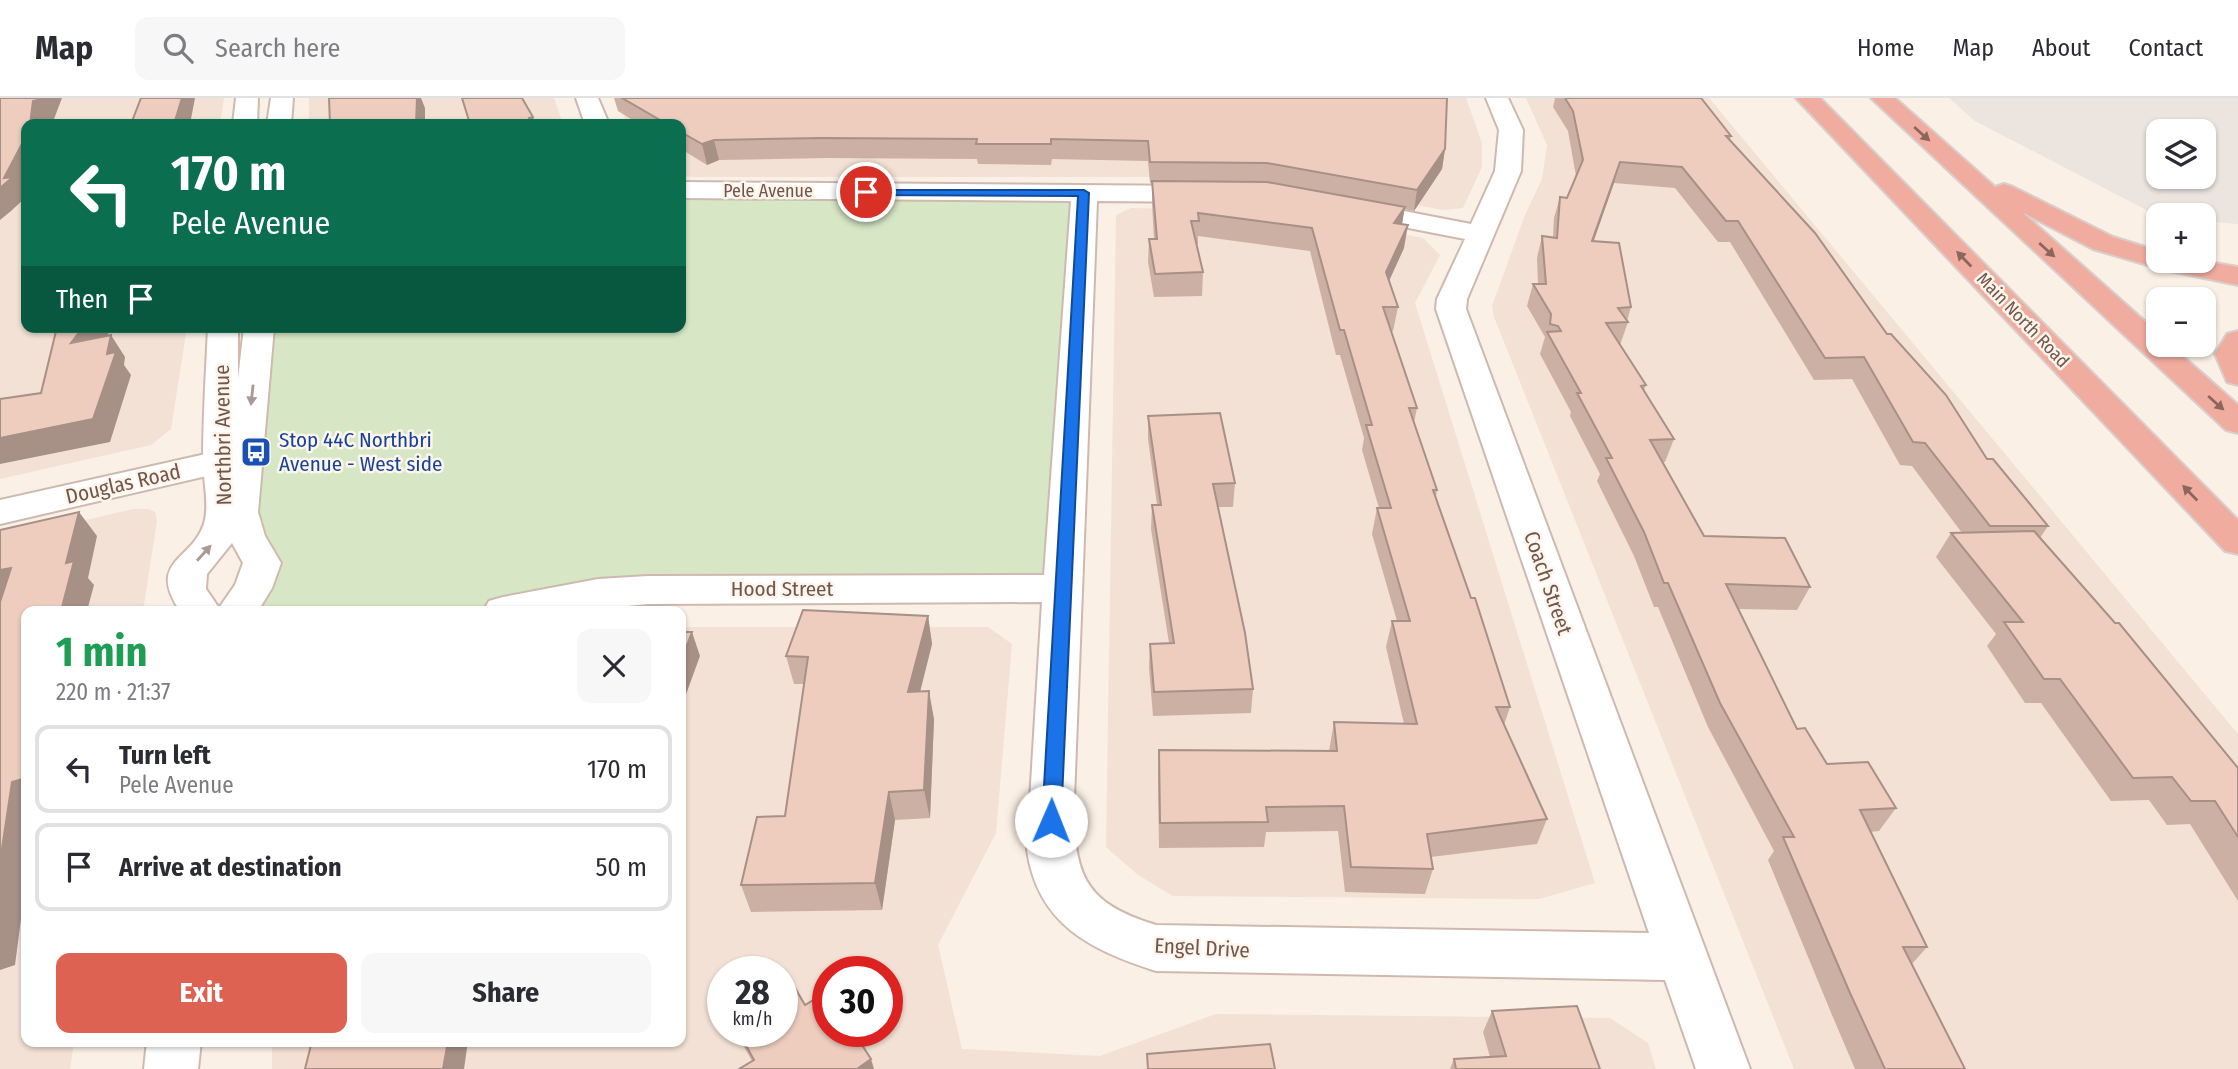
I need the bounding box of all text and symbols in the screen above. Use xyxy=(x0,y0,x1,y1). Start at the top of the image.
search box xyxy=(135,17,625,80)
text: Map xyxy=(35,28,93,68)
icon: search xyxy=(159,29,197,67)
text: Search here xyxy=(215,33,340,64)
text: Home xyxy=(1857,34,1914,62)
text: Map xyxy=(1952,34,1994,62)
text: About xyxy=(2032,34,2090,62)
text: Contact xyxy=(2128,34,2203,62)
map controls xyxy=(2146,119,2216,357)
button: layers xyxy=(2146,119,2216,189)
one-way arrow xyxy=(1913,126,1931,142)
text: 170 m xyxy=(171,144,287,203)
icon: left xyxy=(56,147,147,238)
pin xyxy=(836,162,896,222)
icon: arrive xyxy=(847,173,885,211)
street label: Pele Avenue xyxy=(723,180,813,202)
button: + xyxy=(2146,203,2216,273)
text: Pele Avenue xyxy=(171,204,330,242)
one-way arrow xyxy=(2038,242,2055,258)
one-way arrow xyxy=(1956,251,1972,268)
street label: Main North Road xyxy=(1972,268,2074,372)
icon: arrive xyxy=(122,280,160,318)
text: Then xyxy=(56,284,108,315)
button: − xyxy=(2146,287,2216,357)
street label: Northbri Avenue xyxy=(209,364,237,506)
one-way arrow xyxy=(247,384,258,406)
one-way arrow xyxy=(2207,395,2225,411)
place label: Stop 44C Northbri Avenue - West side xyxy=(279,427,442,477)
bus stop icon: Stop 44C Northbri Avenue - West side xyxy=(239,435,273,469)
street label: Douglas Road xyxy=(63,458,183,510)
one-way arrow xyxy=(2183,485,2199,502)
street label: Coach Street xyxy=(1518,528,1578,638)
one-way arrow xyxy=(196,544,212,562)
street label: Hood Street xyxy=(731,576,833,602)
text: 1 min xyxy=(56,627,147,677)
button: close xyxy=(577,629,651,703)
text: 220 m · 21:37 xyxy=(56,678,170,706)
text: Turn left xyxy=(119,740,211,771)
icon: left xyxy=(60,750,98,788)
text: 170 m xyxy=(587,754,647,785)
text: Pele Avenue xyxy=(119,771,234,799)
position arrow xyxy=(1014,784,1088,858)
icon: arrive xyxy=(60,848,98,886)
text: Arrive at destination xyxy=(119,852,342,883)
text: 50 m xyxy=(595,852,647,883)
street label: Engel Drive xyxy=(1154,933,1250,963)
button: Exit xyxy=(56,953,347,1033)
button: Share xyxy=(361,953,651,1033)
speed limit sign: 30 xyxy=(812,956,903,1047)
text: 28 xyxy=(735,971,770,1013)
text: km/h xyxy=(732,1008,773,1030)

